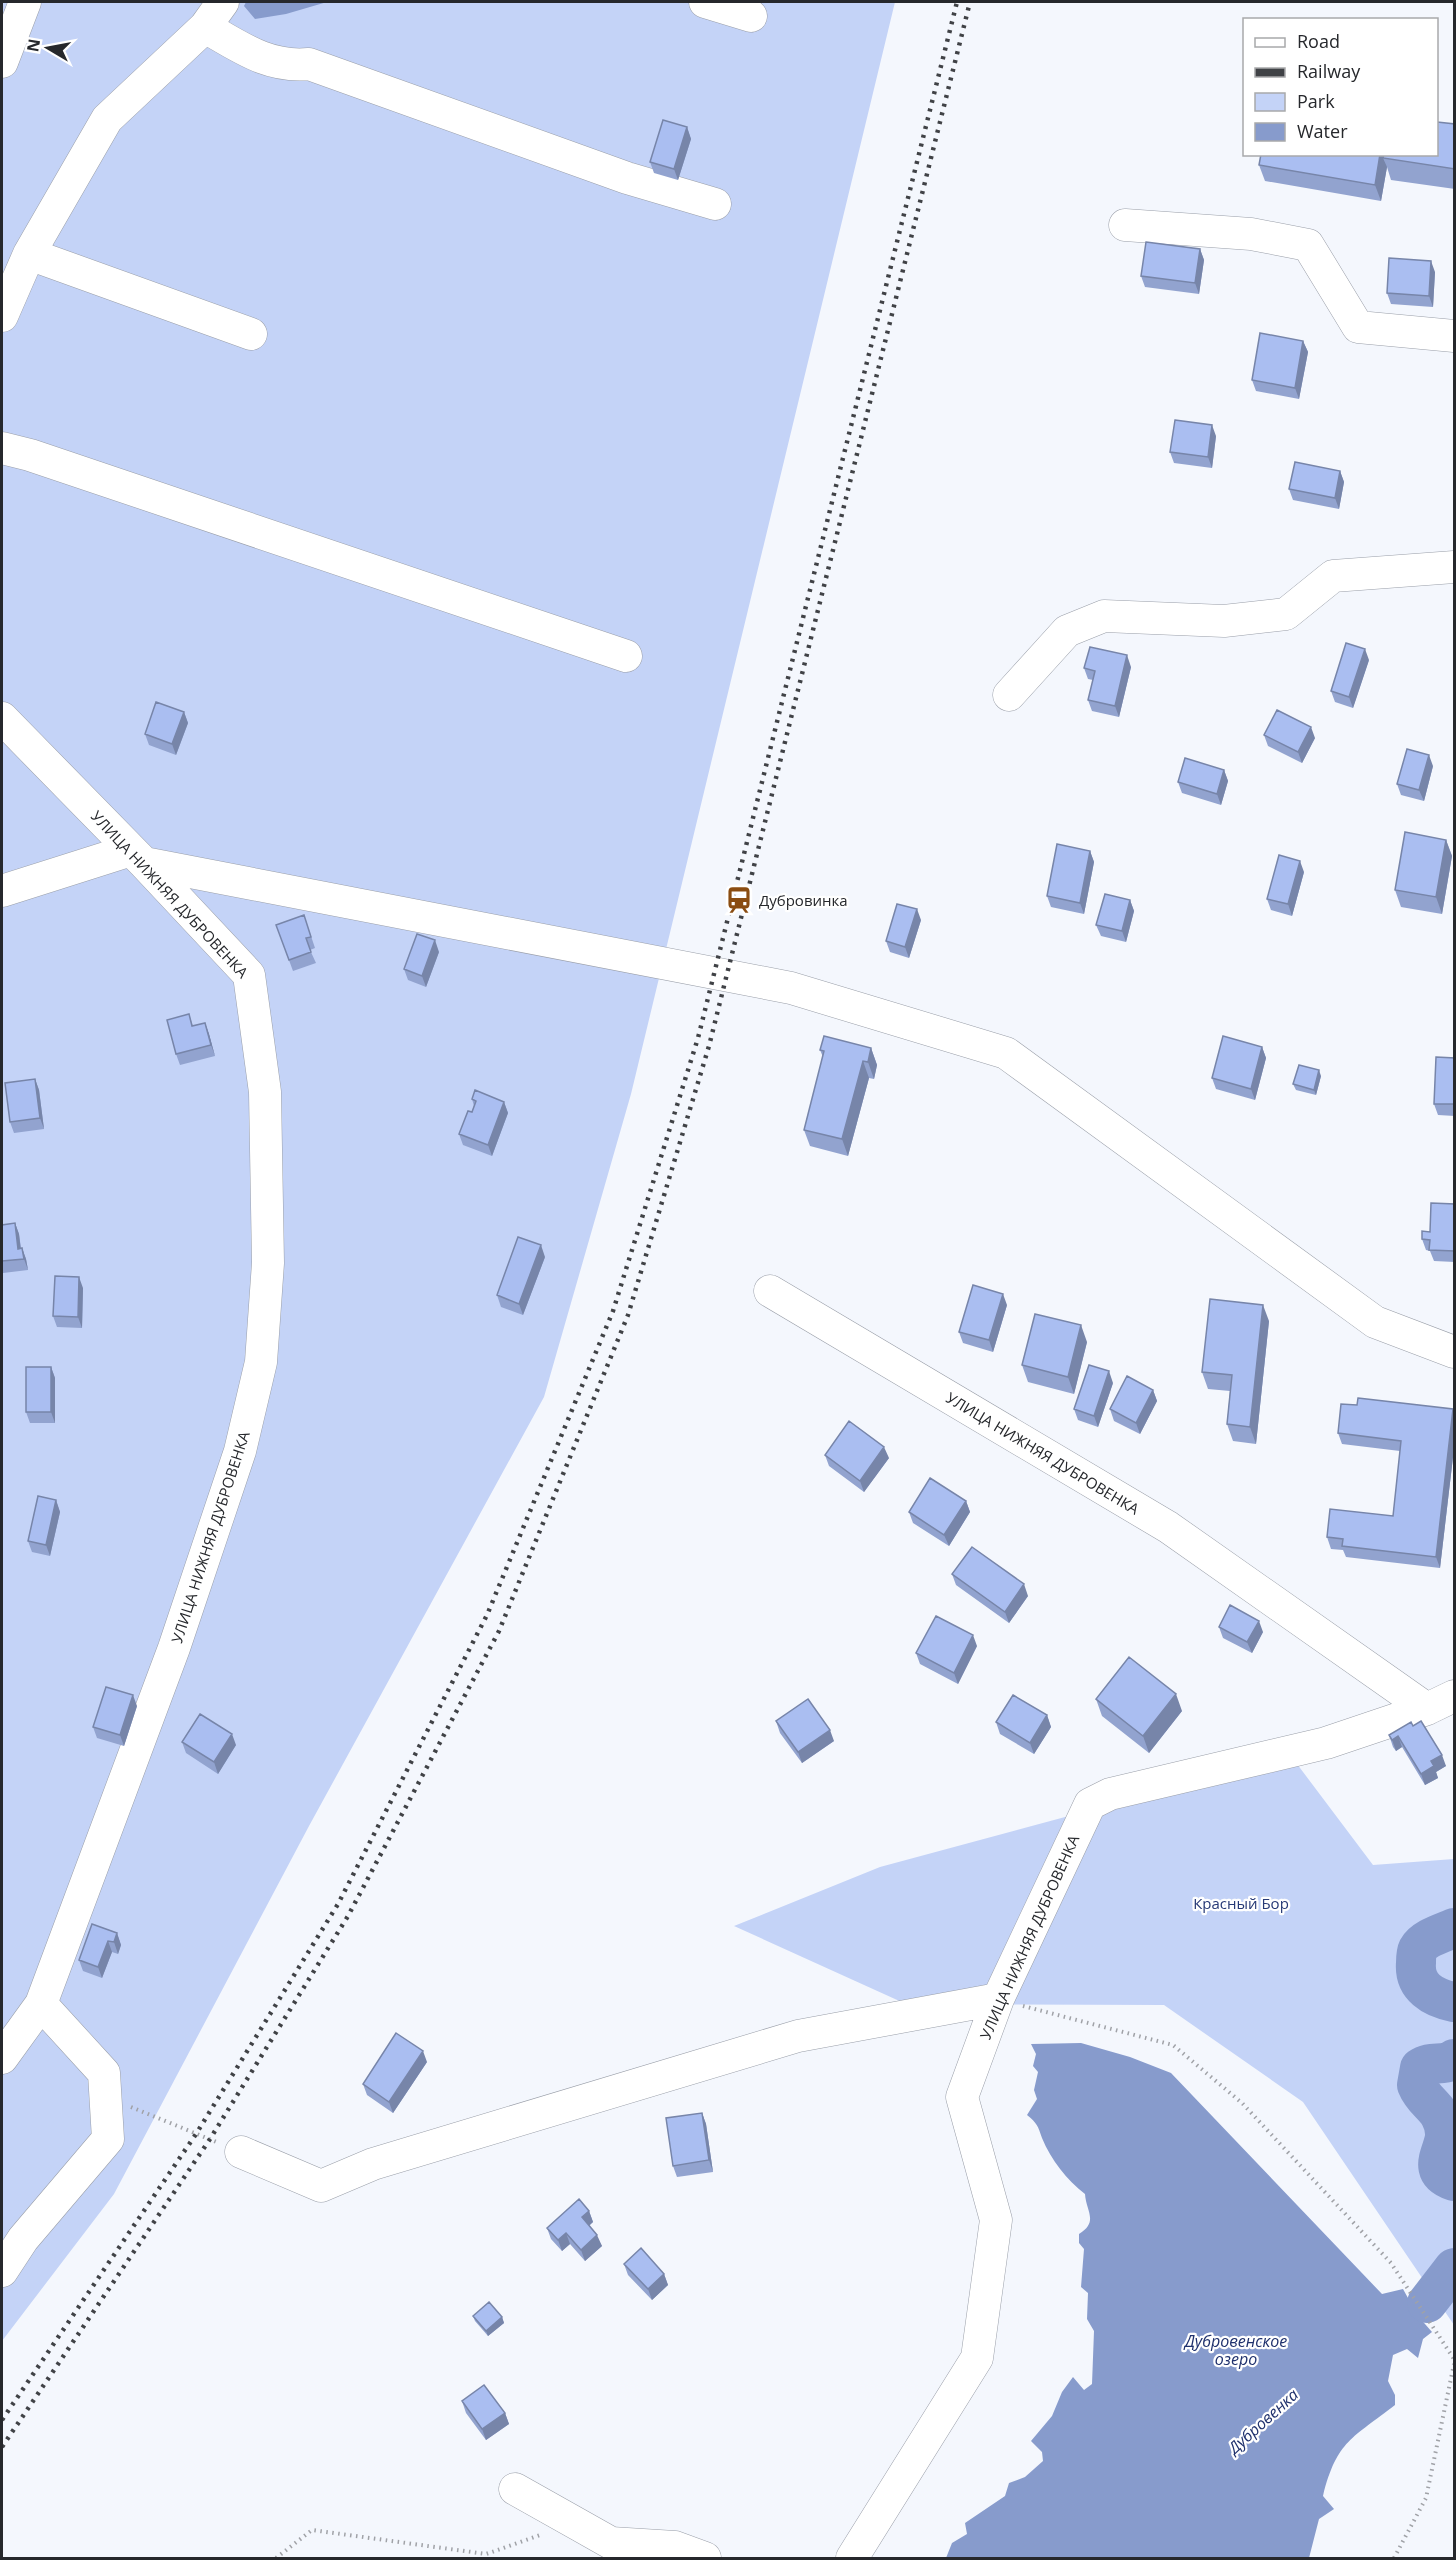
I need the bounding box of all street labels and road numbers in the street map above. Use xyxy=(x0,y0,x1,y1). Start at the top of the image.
street label: УЛИЦА НИЖНЯЯ ДУБРОВЕНКА xyxy=(87,806,253,982)
street label: УЛИЦА НИЖНЯЯ ДУБРОВЕНКА xyxy=(943,1387,1144,1519)
street label: УЛИЦА НИЖНЯЯ ДУБРОВЕНКА xyxy=(166,1428,254,1646)
street label: УЛИЦА НИЖНЯЯ ДУБРОВЕНКА xyxy=(975,1831,1083,2042)

